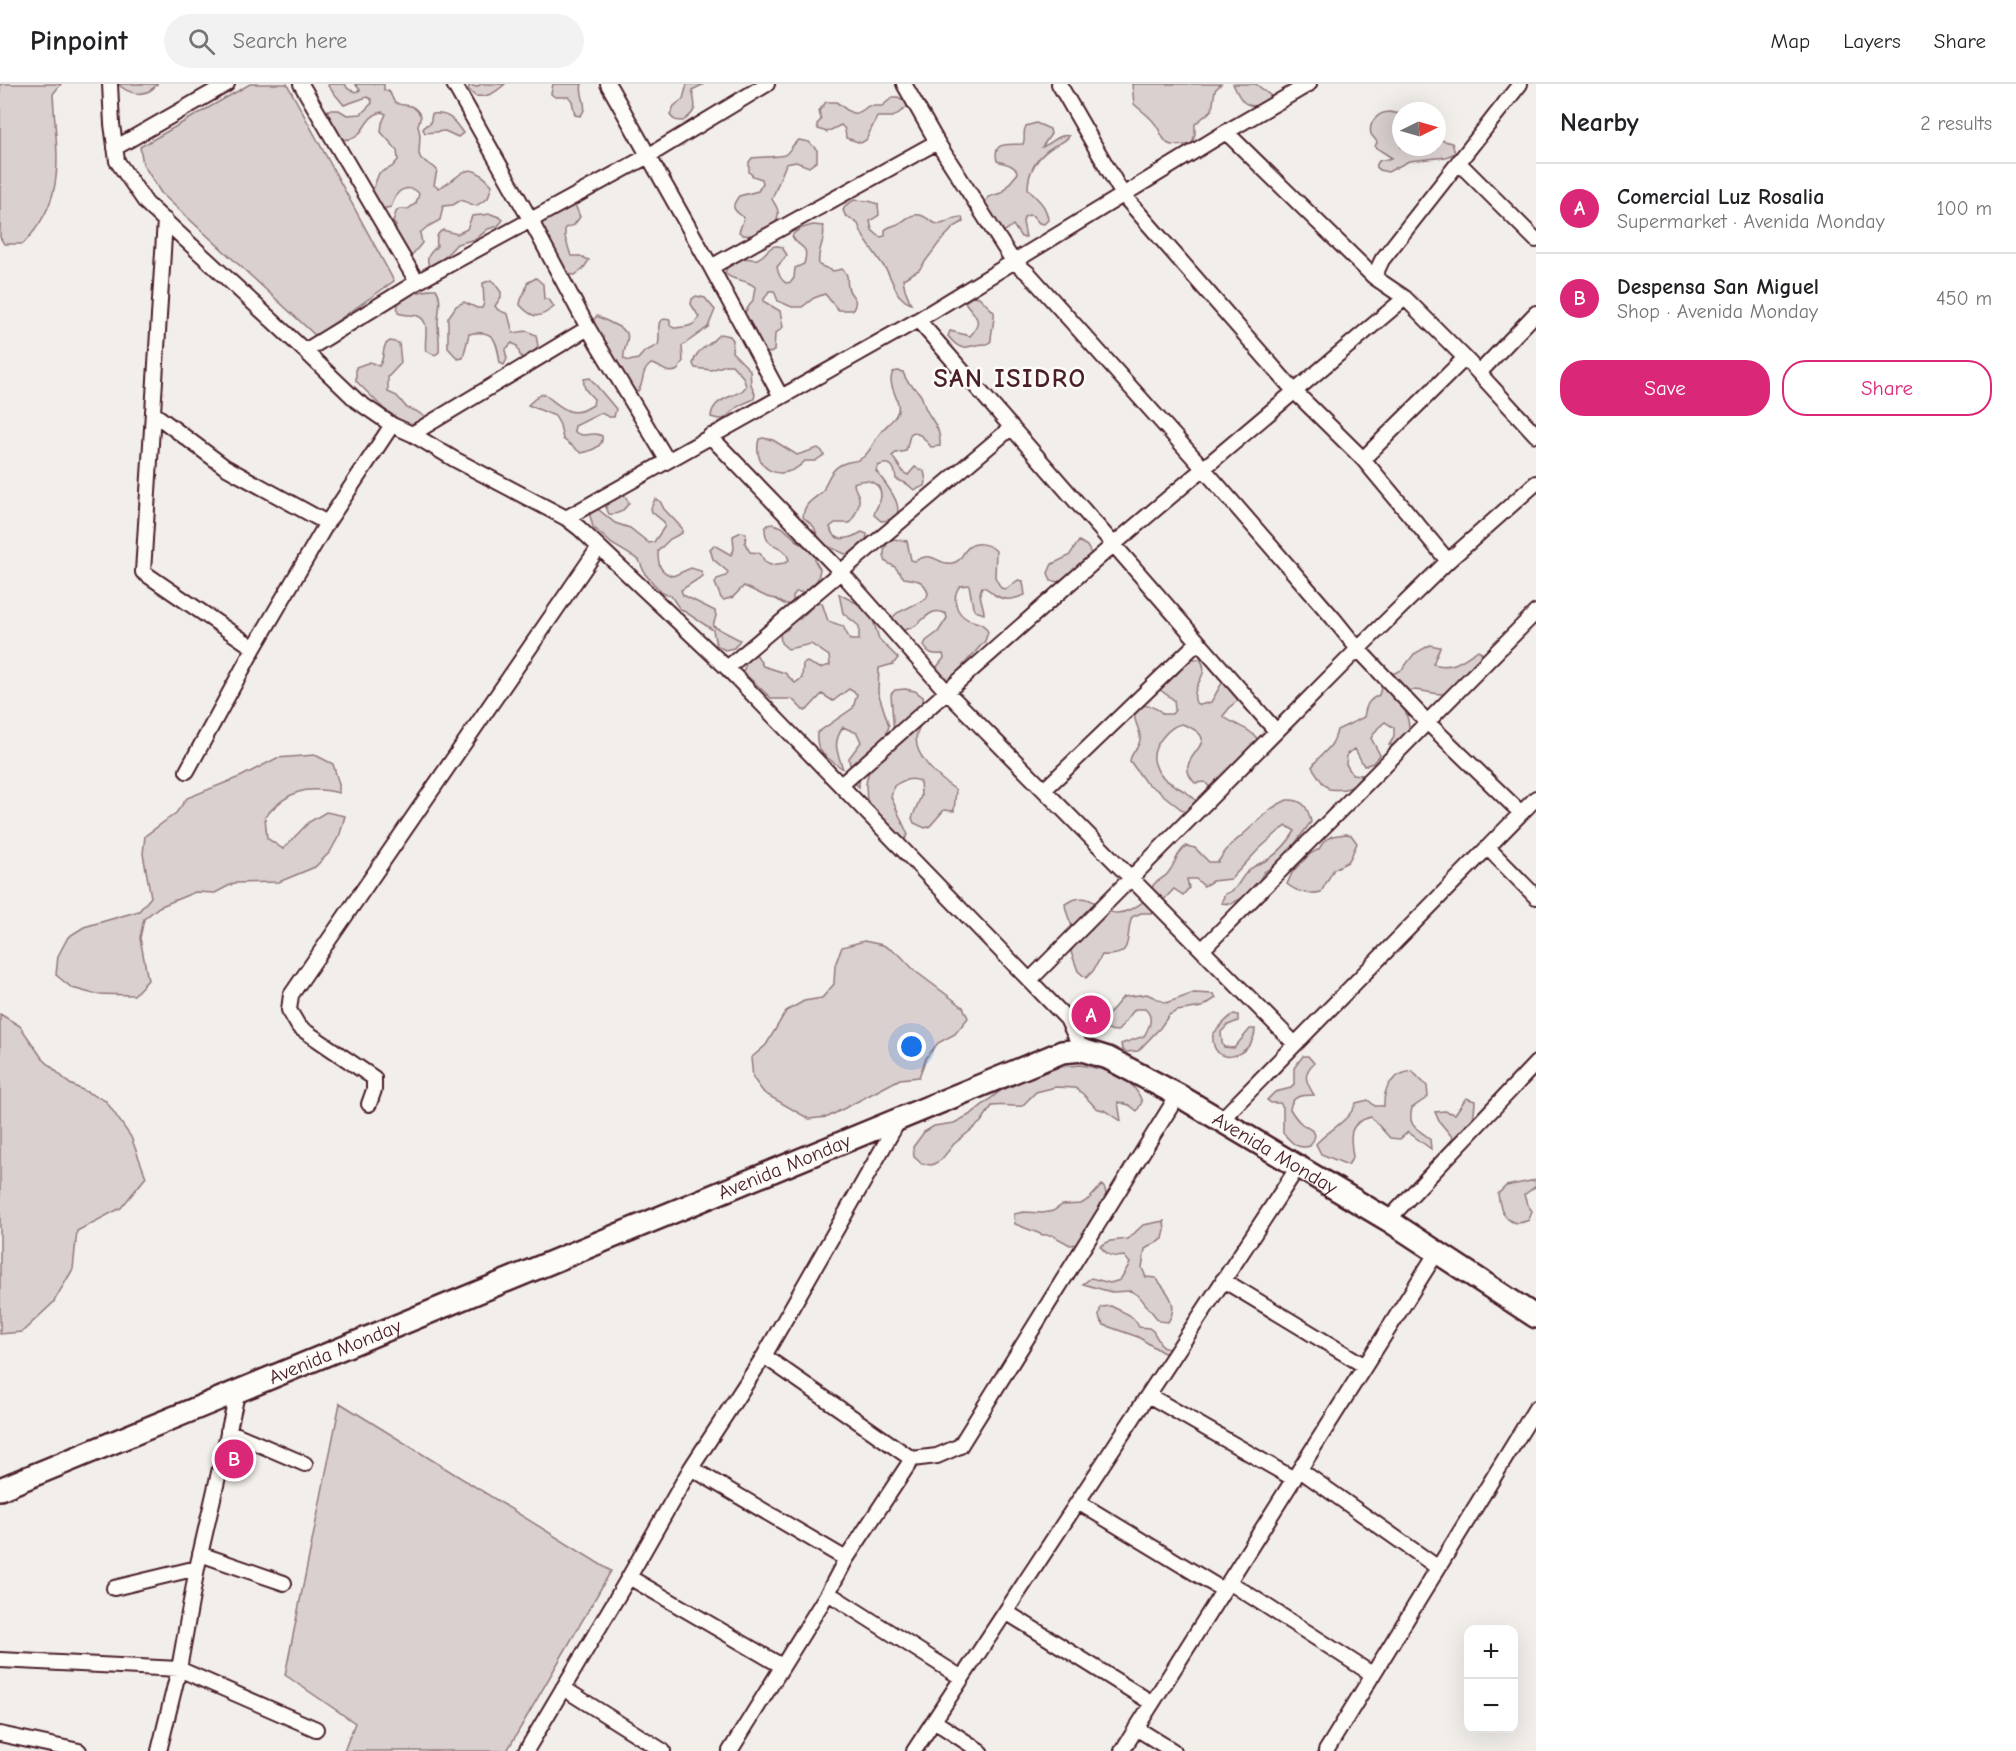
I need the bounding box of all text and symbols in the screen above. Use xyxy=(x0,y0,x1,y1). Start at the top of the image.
search box xyxy=(164,14,584,68)
text: Pinpoint xyxy=(30,25,128,57)
icon: search xyxy=(185,25,218,58)
text: Search here xyxy=(233,28,347,54)
text: Map xyxy=(1771,29,1810,53)
text: Layers xyxy=(1843,29,1901,53)
text: Share xyxy=(1934,29,1986,53)
north arrow xyxy=(1392,102,1446,156)
text: Nearby xyxy=(1560,108,1639,138)
text: 2 results xyxy=(1920,112,1992,135)
text: Comercial Luz Rosalia xyxy=(1617,184,1824,210)
text: A xyxy=(1574,197,1585,220)
text: 100 m xyxy=(1937,197,1992,220)
text: Supermarket · Avenida Monday xyxy=(1617,210,1885,233)
text: Despensa San Miguel xyxy=(1617,274,1819,300)
text: B xyxy=(1573,287,1586,310)
text: 450 m xyxy=(1936,287,1992,310)
text: Shop · Avenida Monday xyxy=(1617,300,1818,323)
button: Save xyxy=(1560,360,1770,416)
button: Share xyxy=(1782,360,1992,416)
district label: SAN ISIDRO xyxy=(934,364,1086,394)
pin: A xyxy=(1072,992,1110,1038)
your location xyxy=(897,1032,926,1061)
street label: Avenida Monday xyxy=(1208,1107,1342,1199)
street label: Avenida Monday xyxy=(715,1129,854,1204)
street label: Avenida Monday xyxy=(265,1314,405,1389)
pin: B xyxy=(214,1436,254,1482)
map controls xyxy=(1464,1625,1518,1733)
button: + xyxy=(1464,1625,1518,1679)
button: − xyxy=(1464,1679,1518,1733)

